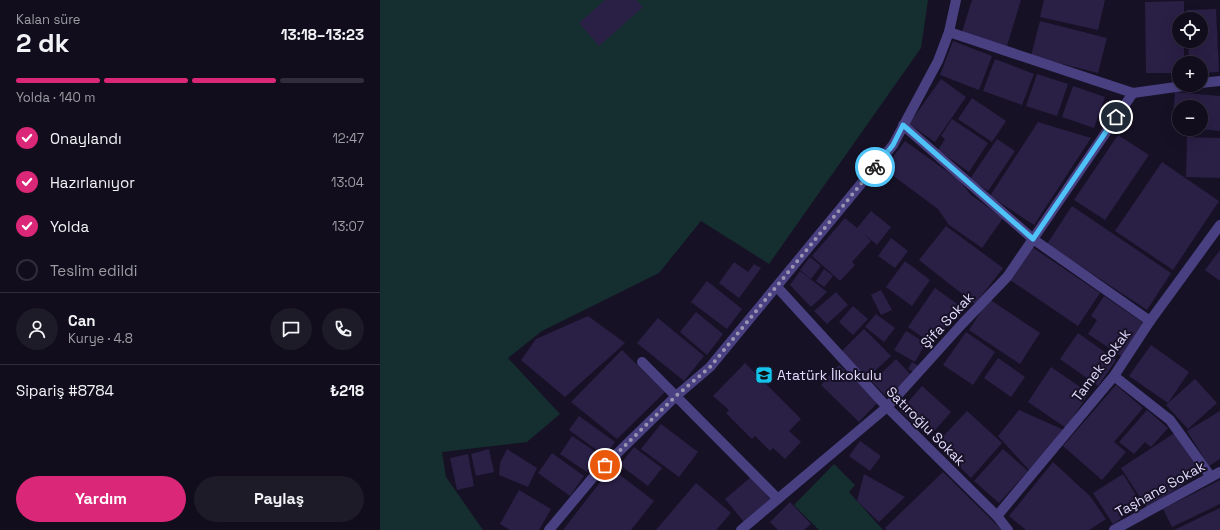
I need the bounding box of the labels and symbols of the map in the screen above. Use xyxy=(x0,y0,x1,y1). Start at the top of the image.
pin xyxy=(1099,100,1133,134)
courier xyxy=(855,147,895,187)
street label: Şifa Sokak xyxy=(917,288,978,352)
street label: Tamek Sokak xyxy=(1068,325,1135,405)
school or university icon: Atatürk İlkokulu xyxy=(754,365,774,385)
place label: Atatürk İlkokulu xyxy=(777,366,882,384)
street label: Satıroğlu Sokak xyxy=(883,383,970,470)
pin xyxy=(588,448,622,482)
street label: Taşhane Sokak xyxy=(1112,457,1208,521)

